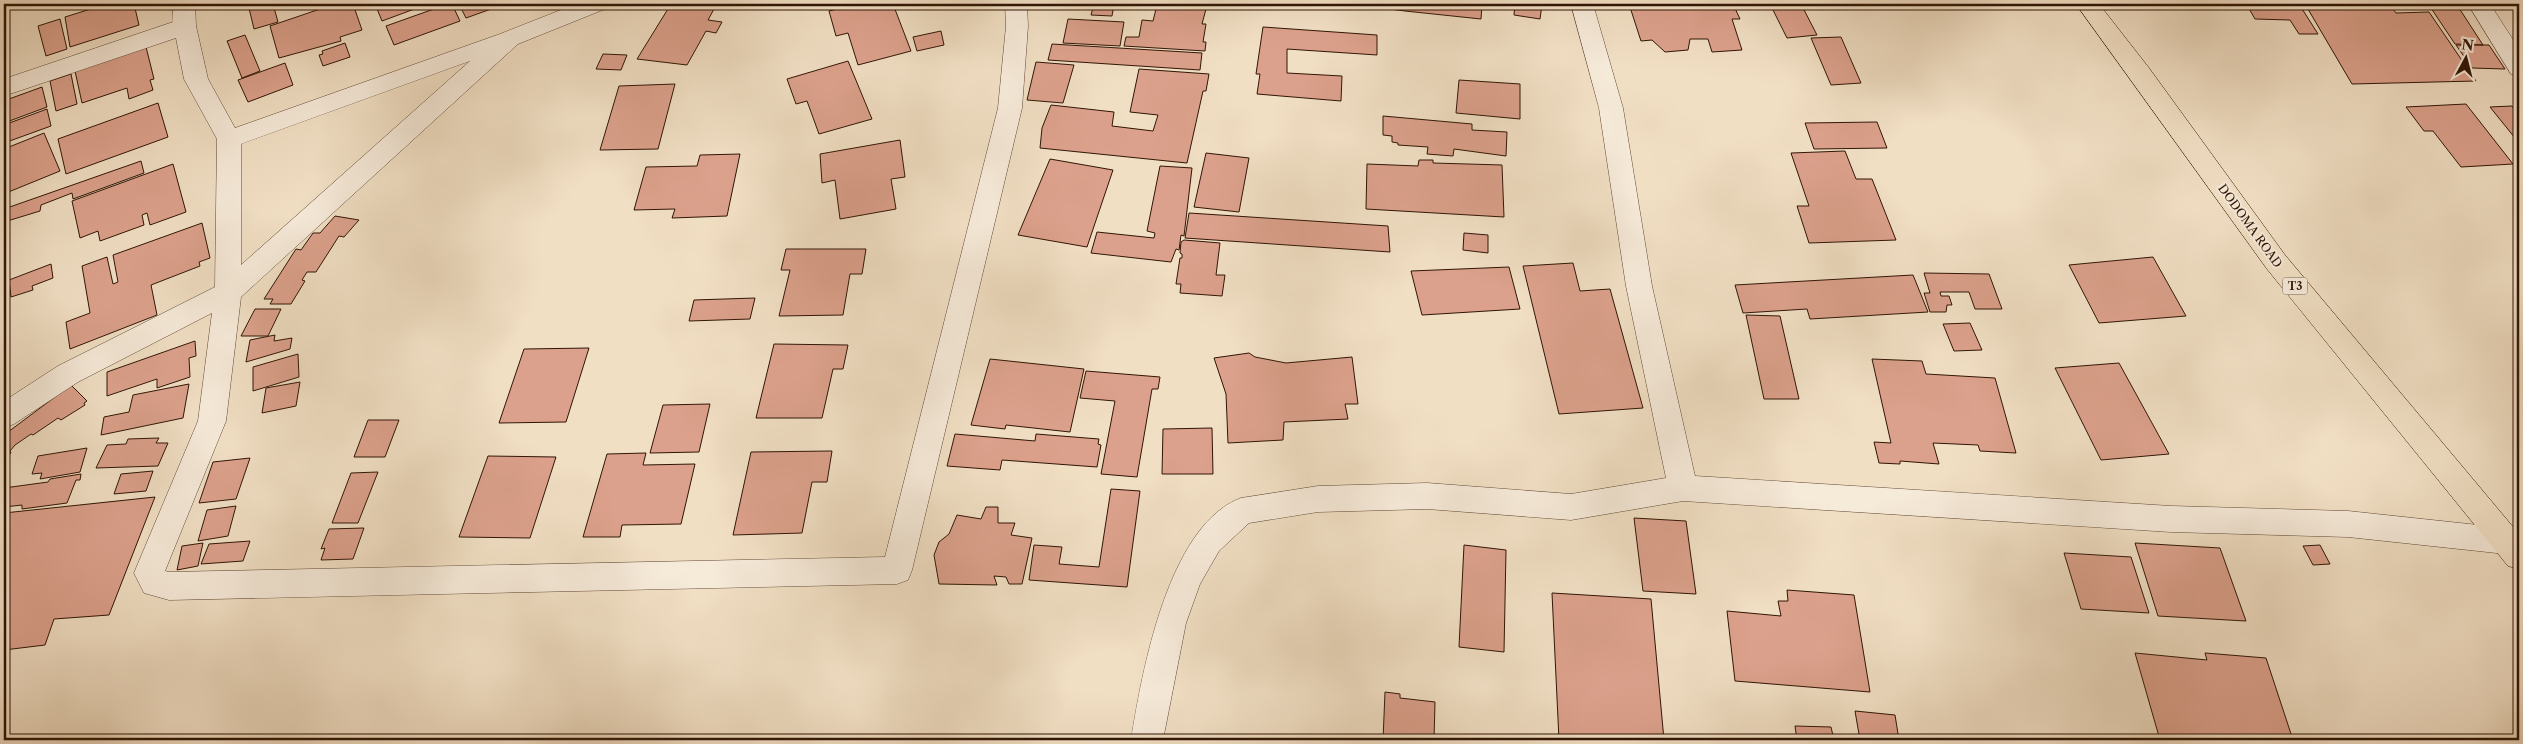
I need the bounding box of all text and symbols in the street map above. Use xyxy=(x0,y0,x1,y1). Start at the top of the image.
north arrow xyxy=(2440,32,2490,82)
text: N xyxy=(2460,35,2475,55)
street label: DODOMA ROAD xyxy=(2215,181,2286,271)
road number: T3 xyxy=(2282,278,2308,294)

